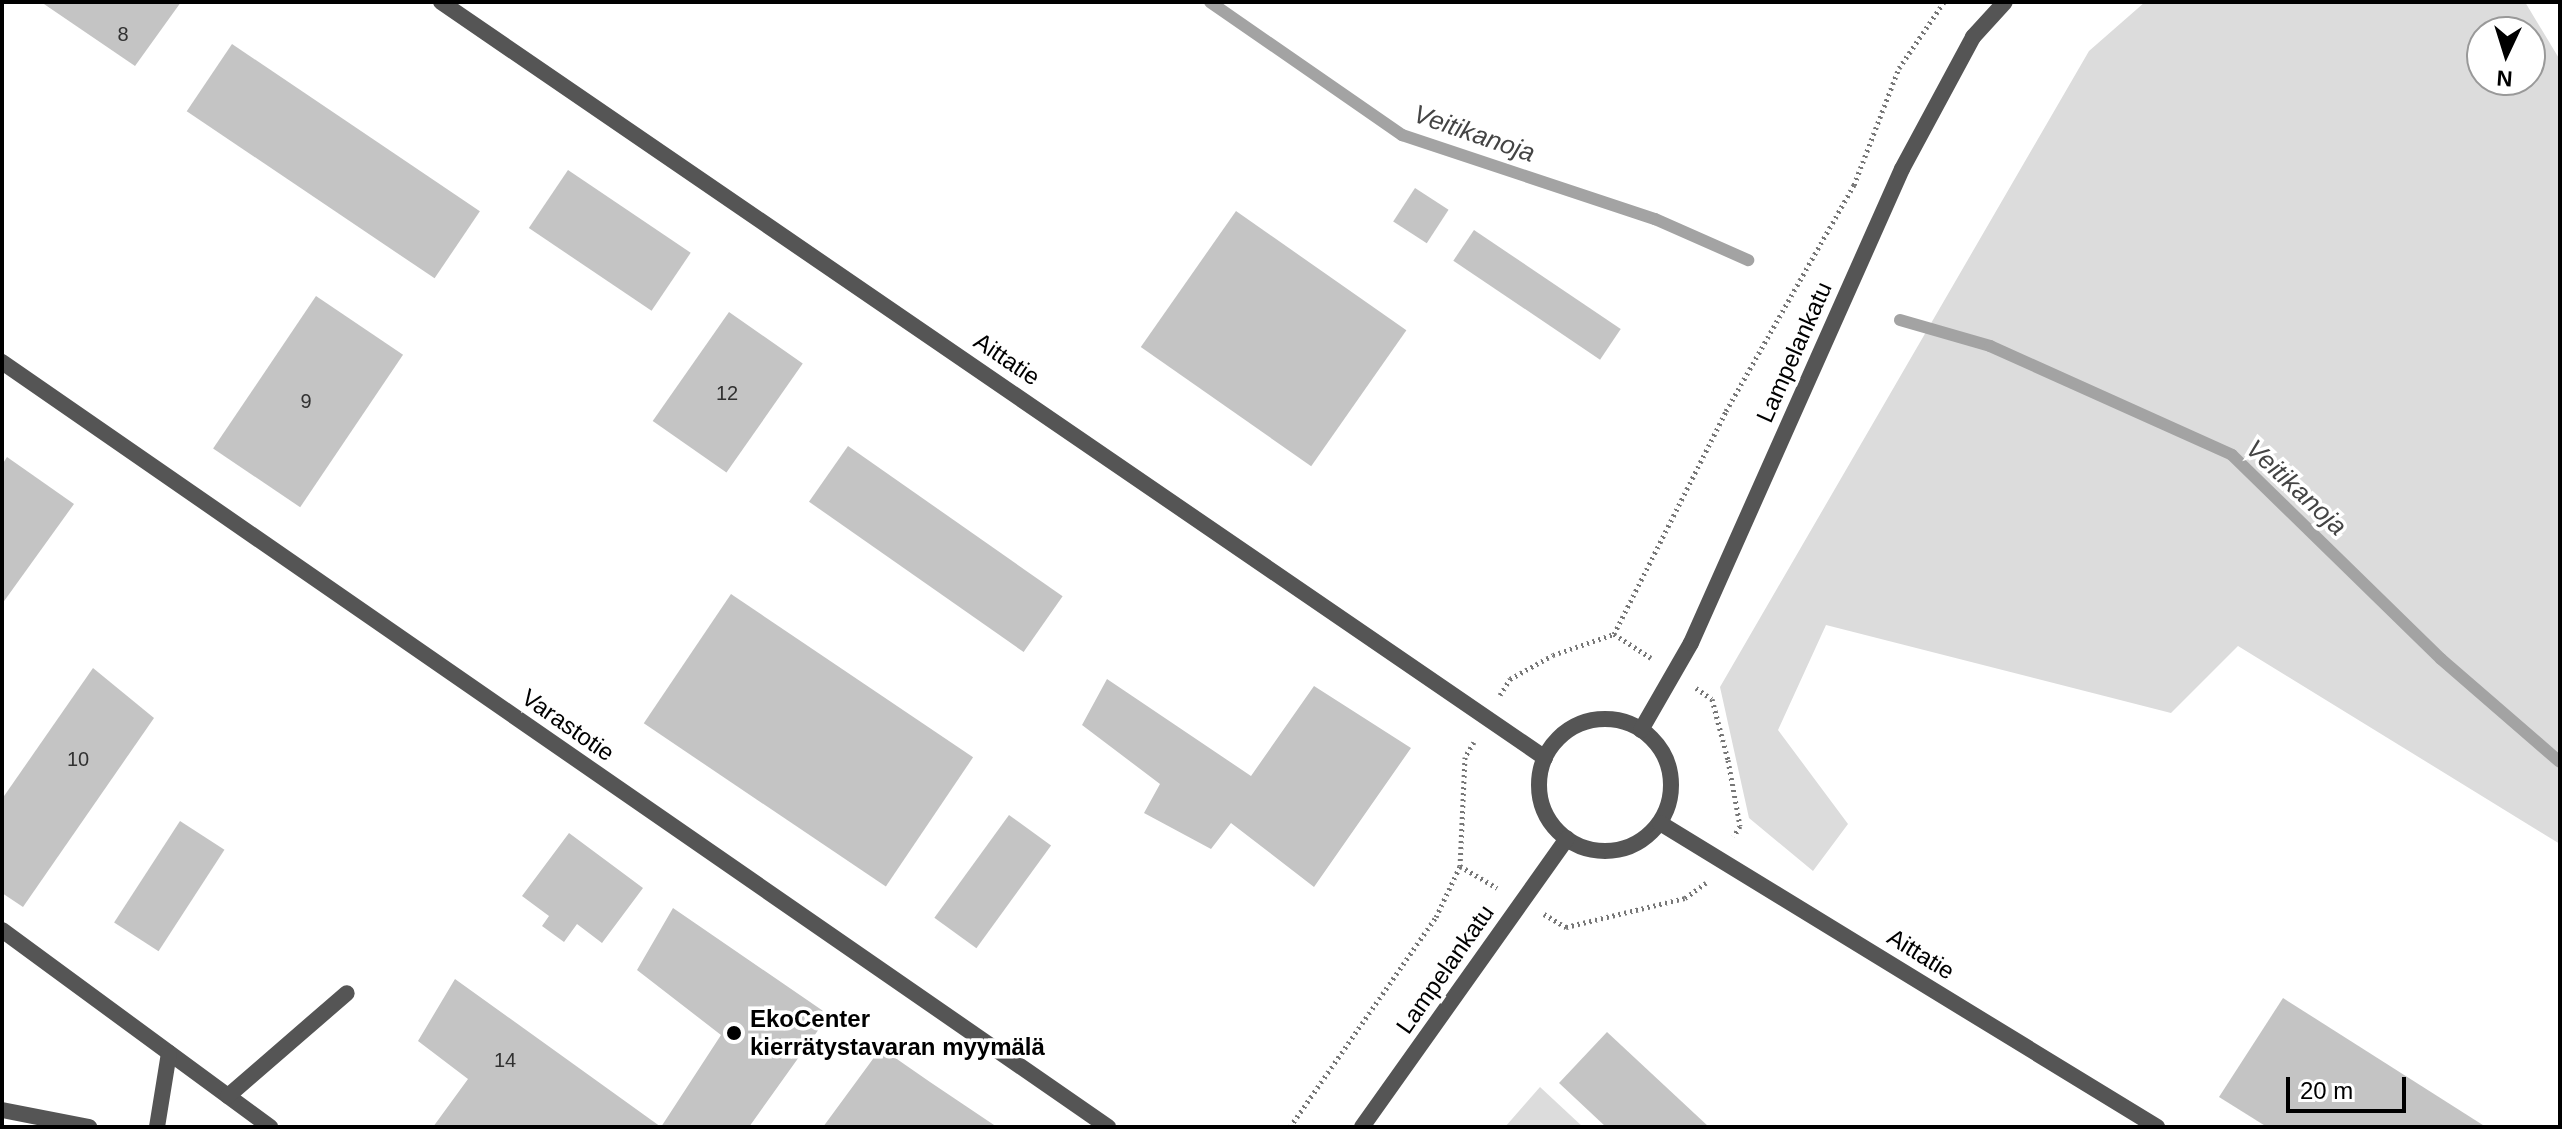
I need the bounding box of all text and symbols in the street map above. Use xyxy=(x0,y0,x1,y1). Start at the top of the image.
north arrow xyxy=(2466,16,2546,96)
house number: 8 xyxy=(117,22,129,46)
text: N xyxy=(2496,65,2513,91)
water label: Veitikanoja xyxy=(1409,99,1539,169)
street label: Lampelankatu xyxy=(1750,277,1838,427)
street label: Aittatie xyxy=(969,327,1045,391)
house number: 12 xyxy=(716,381,738,405)
house number: 9 xyxy=(300,389,312,413)
water label: Veitikanoja xyxy=(2239,434,2353,542)
street label: Varastotie xyxy=(516,683,620,767)
house number: 10 xyxy=(67,747,89,771)
street label: Lampelankatu xyxy=(1390,899,1500,1039)
street label: Aittatie xyxy=(1882,922,1960,986)
place label: EkoCenter kierrätystavaran myymälä xyxy=(750,1005,1045,1061)
marker: EkoCenter kierrätystavaran myymälä xyxy=(725,1024,743,1042)
house number: 14 xyxy=(494,1048,516,1072)
scale bar xyxy=(2290,1061,2410,1111)
text: 20 m xyxy=(2300,1077,2353,1104)

